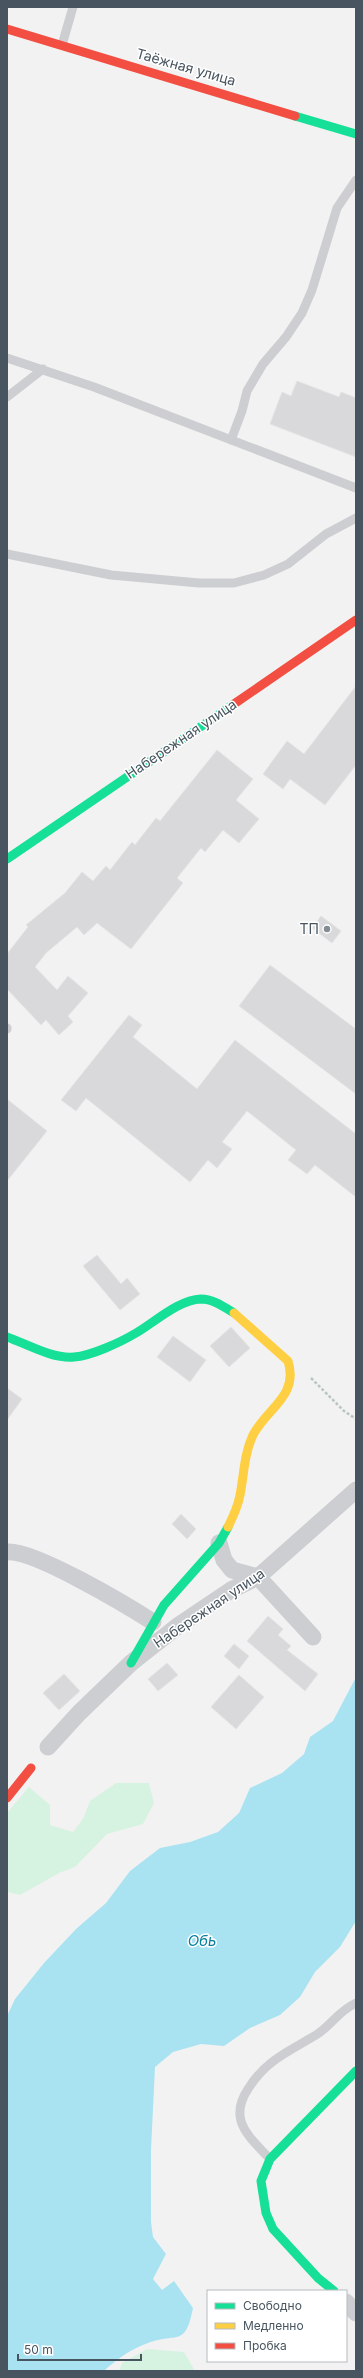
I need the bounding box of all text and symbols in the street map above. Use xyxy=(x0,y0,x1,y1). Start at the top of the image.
street label: Таёжная улица xyxy=(134,44,238,89)
street label: Набережная улица xyxy=(122,695,239,782)
place label: ТП xyxy=(300,920,319,937)
marker: ТП xyxy=(322,924,332,934)
street label: Набережная улица xyxy=(150,1564,267,1651)
water label: Обь xyxy=(188,1931,216,1950)
legend xyxy=(207,2290,347,2362)
text: Свободно xyxy=(243,2298,302,2313)
text: Медленно xyxy=(243,2318,304,2333)
scale bar xyxy=(18,2336,141,2362)
text: Пробка xyxy=(243,2338,287,2353)
text: 50 m xyxy=(24,2342,53,2357)

